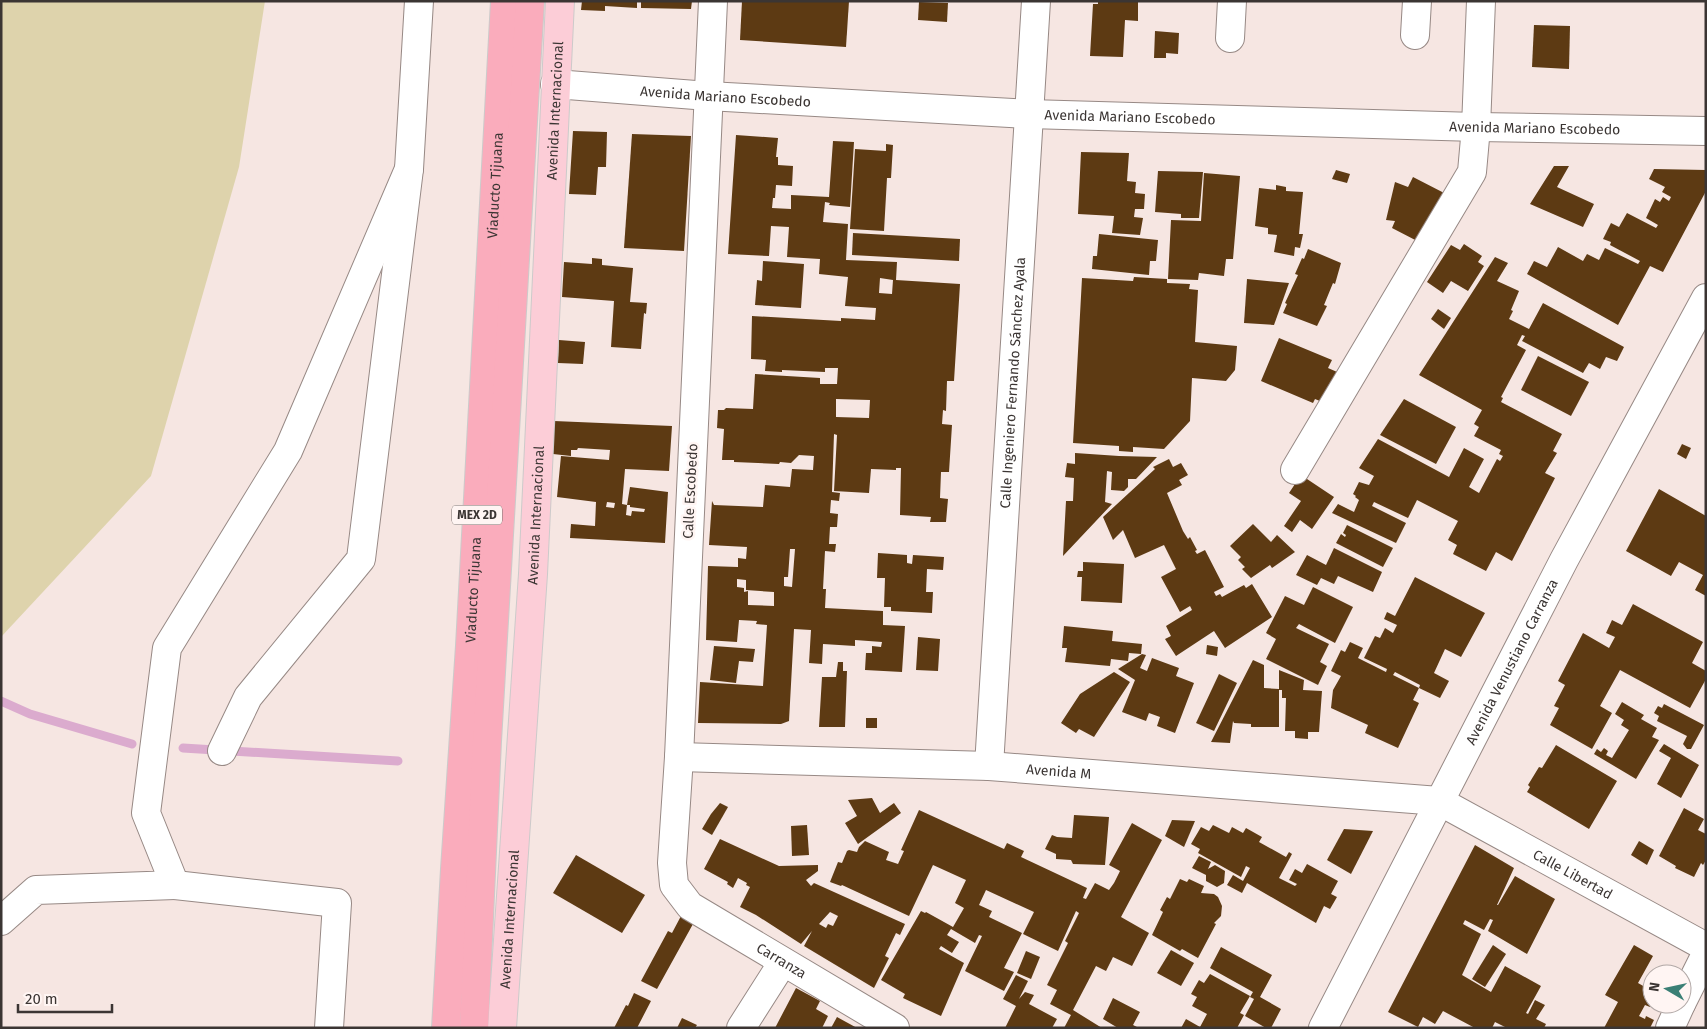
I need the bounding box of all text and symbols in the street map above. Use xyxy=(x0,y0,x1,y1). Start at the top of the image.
street label: Avenida Internacional xyxy=(544,41,567,181)
street label: Avenida Mariano Escobedo xyxy=(639,83,811,111)
street label: Avenida Mariano Escobedo xyxy=(1044,106,1216,128)
street label: Avenida Mariano Escobedo xyxy=(1449,118,1621,139)
street label: Viaducto Tijuana xyxy=(484,132,507,239)
street label: Calle Ingeniero Fernando Sánchez Ayala xyxy=(997,257,1029,509)
street label: Calle Escobedo xyxy=(680,443,701,539)
street label: Avenida Internacional xyxy=(524,445,548,585)
road number: MEX 2D xyxy=(452,506,502,524)
street label: Viaducto Tijuana xyxy=(462,536,485,643)
street label: Avenida Venustiano Carranza xyxy=(1462,576,1562,748)
street label: Avenida M xyxy=(1025,761,1092,783)
street label: Calle Libertad xyxy=(1530,846,1615,903)
street label: Avenida Internacional xyxy=(497,849,523,989)
street label: Carranza xyxy=(753,940,809,982)
north arrow xyxy=(1642,964,1692,1014)
text: N xyxy=(1646,981,1664,993)
scale bar xyxy=(18,982,111,1014)
text: 20 m xyxy=(25,990,58,1008)

